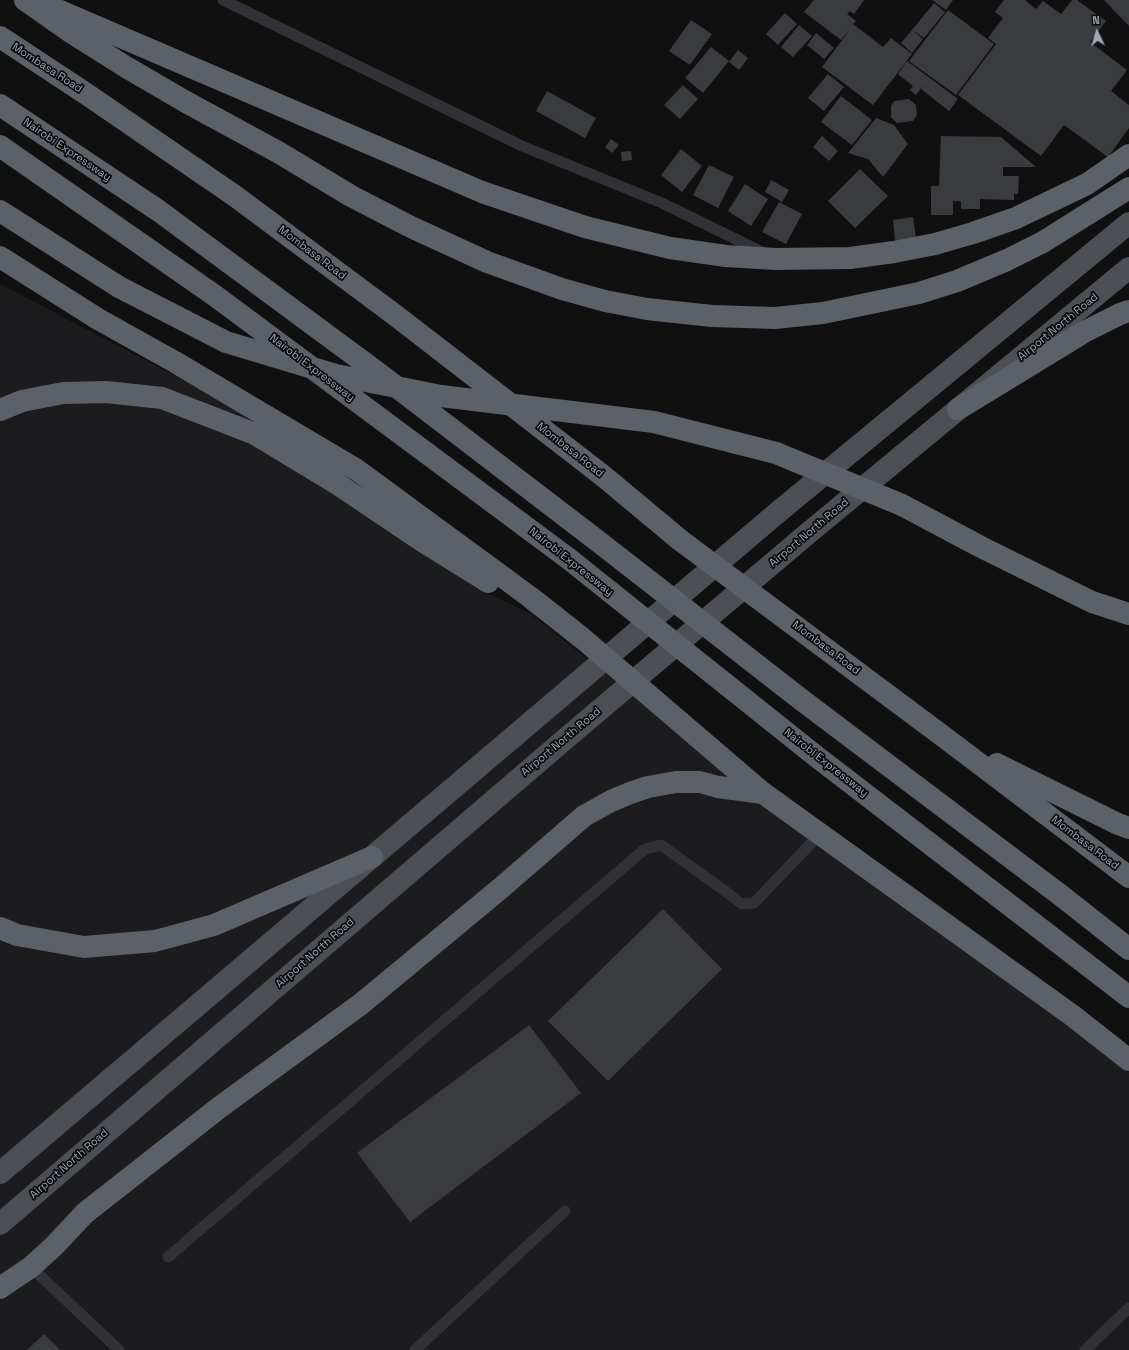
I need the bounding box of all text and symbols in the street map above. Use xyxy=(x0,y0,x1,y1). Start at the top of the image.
north arrow xyxy=(1077,12,1117,52)
text: N xyxy=(1092,13,1100,27)
street label: Mombasa Road xyxy=(9,40,85,96)
street label: Nairobi Expressway xyxy=(21,116,113,184)
street label: Mombasa Road xyxy=(276,223,348,283)
street label: Airport North Road xyxy=(1015,291,1101,363)
street label: Nairobi Expressway xyxy=(267,332,357,404)
street label: Mombasa Road xyxy=(534,420,606,480)
street label: Airport North Road xyxy=(767,496,851,570)
street label: Nairobi Expressway xyxy=(526,525,616,599)
street label: Mombasa Road xyxy=(790,618,862,678)
street label: Airport North Road xyxy=(519,705,603,779)
street label: Nairobi Expressway xyxy=(781,726,871,800)
street label: Mombasa Road xyxy=(1049,813,1121,873)
street label: Airport North Road xyxy=(273,915,357,991)
street label: Airport North Road xyxy=(27,1126,111,1202)

